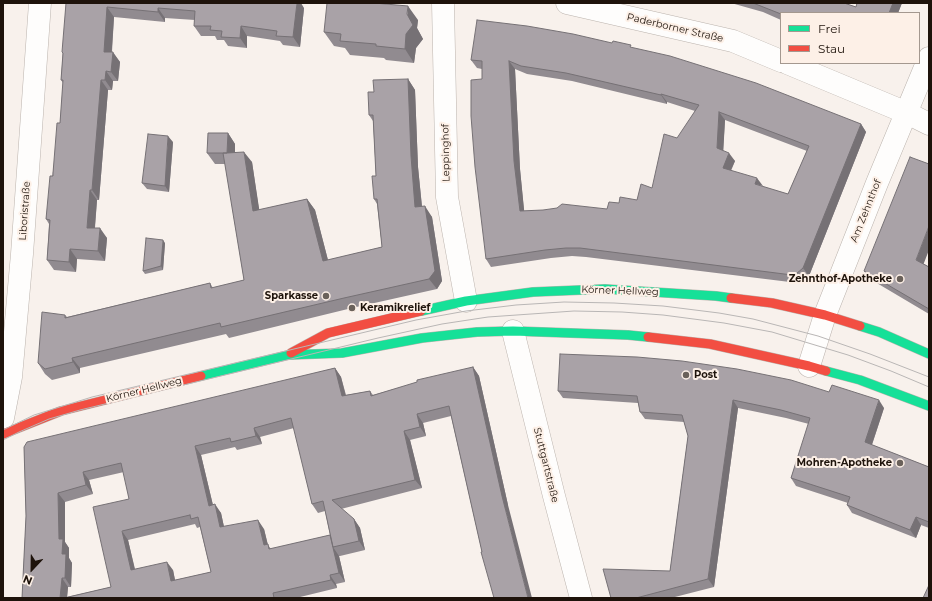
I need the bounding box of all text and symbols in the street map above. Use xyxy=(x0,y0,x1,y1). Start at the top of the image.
street label: Paderborner Straße xyxy=(626,11,724,45)
legend xyxy=(780,12,920,64)
text: Frei xyxy=(818,21,841,36)
text: Stau xyxy=(818,41,845,56)
street label: Leppinghof xyxy=(439,124,453,182)
street label: Am Zehnthof xyxy=(848,178,884,244)
street label: Liboristraße xyxy=(17,181,33,241)
place label: Zehnthof-Apotheke xyxy=(789,273,892,285)
marker: Zehnthof-Apotheke xyxy=(895,274,905,284)
street label: Körner Hellweg xyxy=(581,284,659,298)
place label: Sparkasse xyxy=(265,290,318,302)
marker: Sparkasse xyxy=(321,291,331,301)
place label: Keramikrelief xyxy=(360,302,430,314)
marker: Keramikrelief xyxy=(347,303,357,313)
place label: Post xyxy=(694,369,717,381)
marker: Post xyxy=(681,370,691,380)
street label: Körner Hellweg xyxy=(105,375,183,405)
street label: Stuttgartstraße xyxy=(531,426,561,504)
place label: Mohren-Apotheke xyxy=(797,457,892,469)
marker: Mohren-Apotheke xyxy=(895,458,905,468)
north arrow xyxy=(12,549,52,589)
text: N xyxy=(21,572,34,588)

